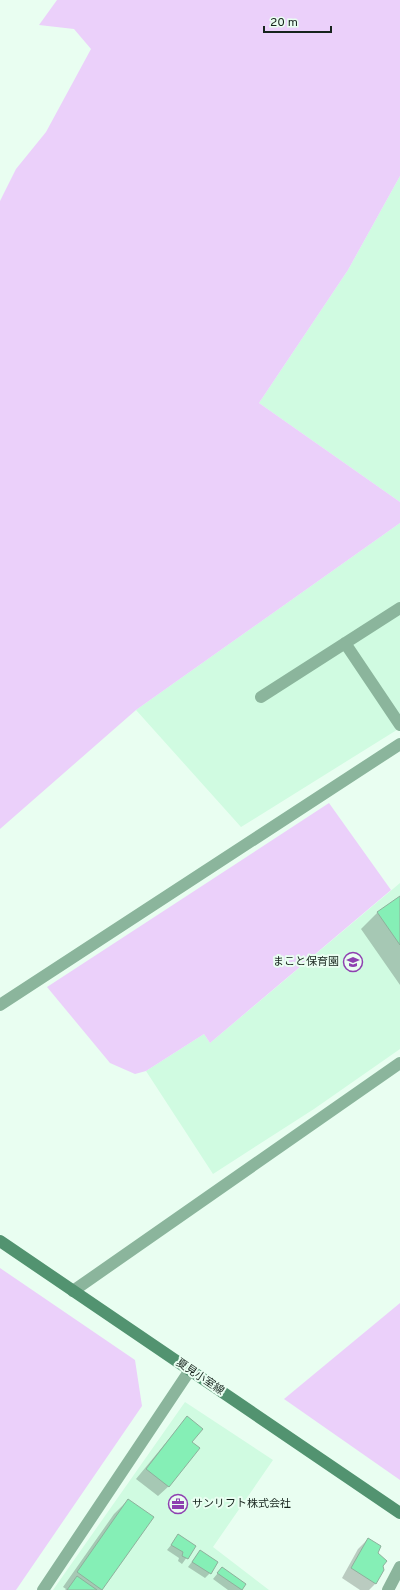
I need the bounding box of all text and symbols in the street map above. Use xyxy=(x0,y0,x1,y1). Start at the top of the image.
scale bar xyxy=(264,8,331,34)
text: 20 m xyxy=(270,15,298,31)
school or university icon: まこと保育園 xyxy=(342,951,364,973)
place label: まこと保育園 xyxy=(273,955,339,969)
street label: 夏見小室線 xyxy=(173,1356,227,1398)
office icon: サンリフト株式会社 xyxy=(167,1493,189,1515)
place label: サンリフト株式会社 xyxy=(192,1497,291,1511)

